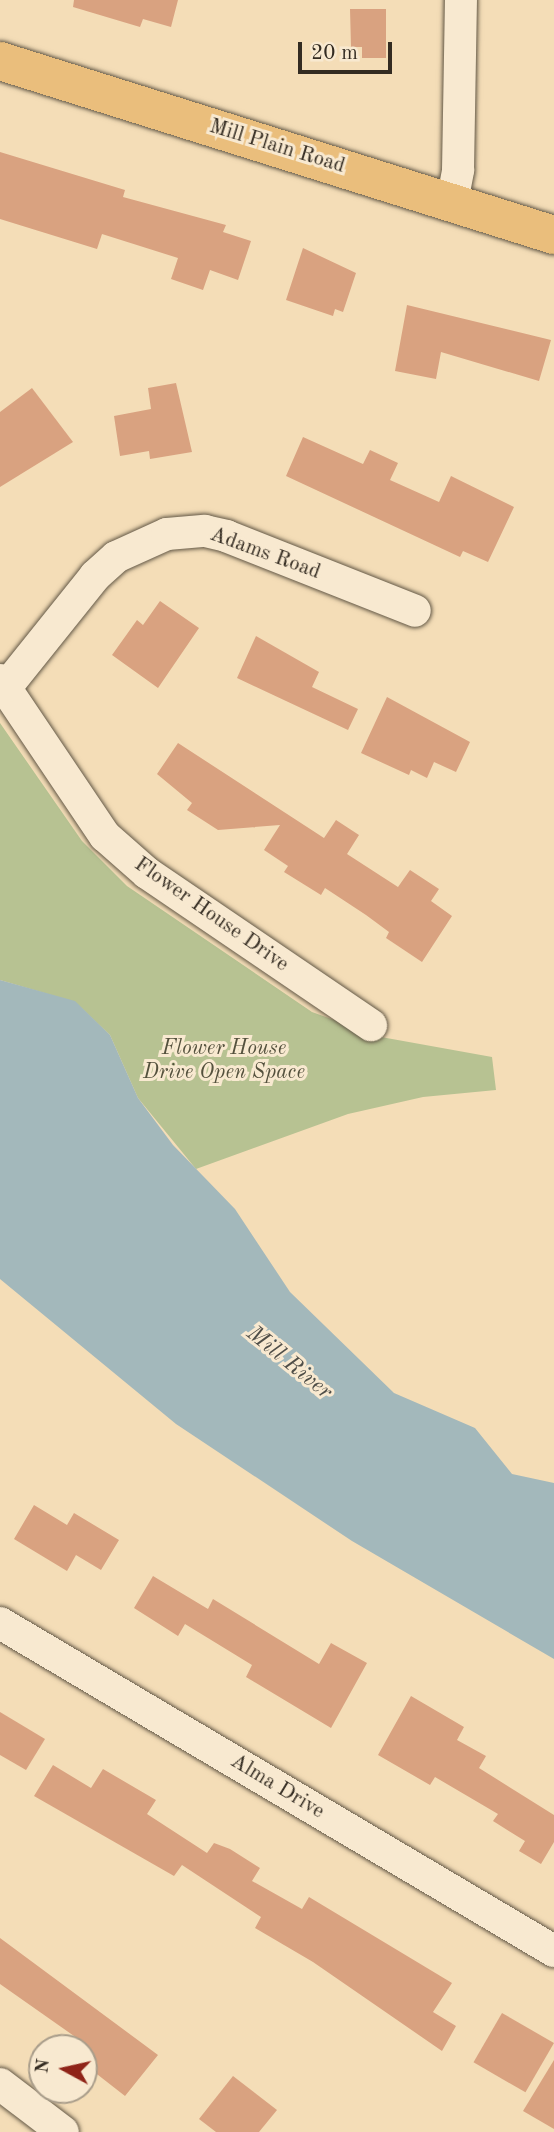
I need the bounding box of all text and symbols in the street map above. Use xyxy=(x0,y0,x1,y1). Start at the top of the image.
scale bar xyxy=(302,28,396,72)
text: 20 m xyxy=(311,43,358,64)
street label: Mill Plain Road xyxy=(206,114,348,180)
street label: Adams Road xyxy=(206,522,324,586)
street label: Flower House Drive xyxy=(129,852,293,978)
park label: Flower House Drive Open Space xyxy=(143,1036,305,1086)
water label: Mill River xyxy=(241,1320,337,1406)
street label: Alma Drive xyxy=(225,1749,329,1825)
north arrow xyxy=(28,2034,98,2104)
text: N xyxy=(33,2058,54,2075)

